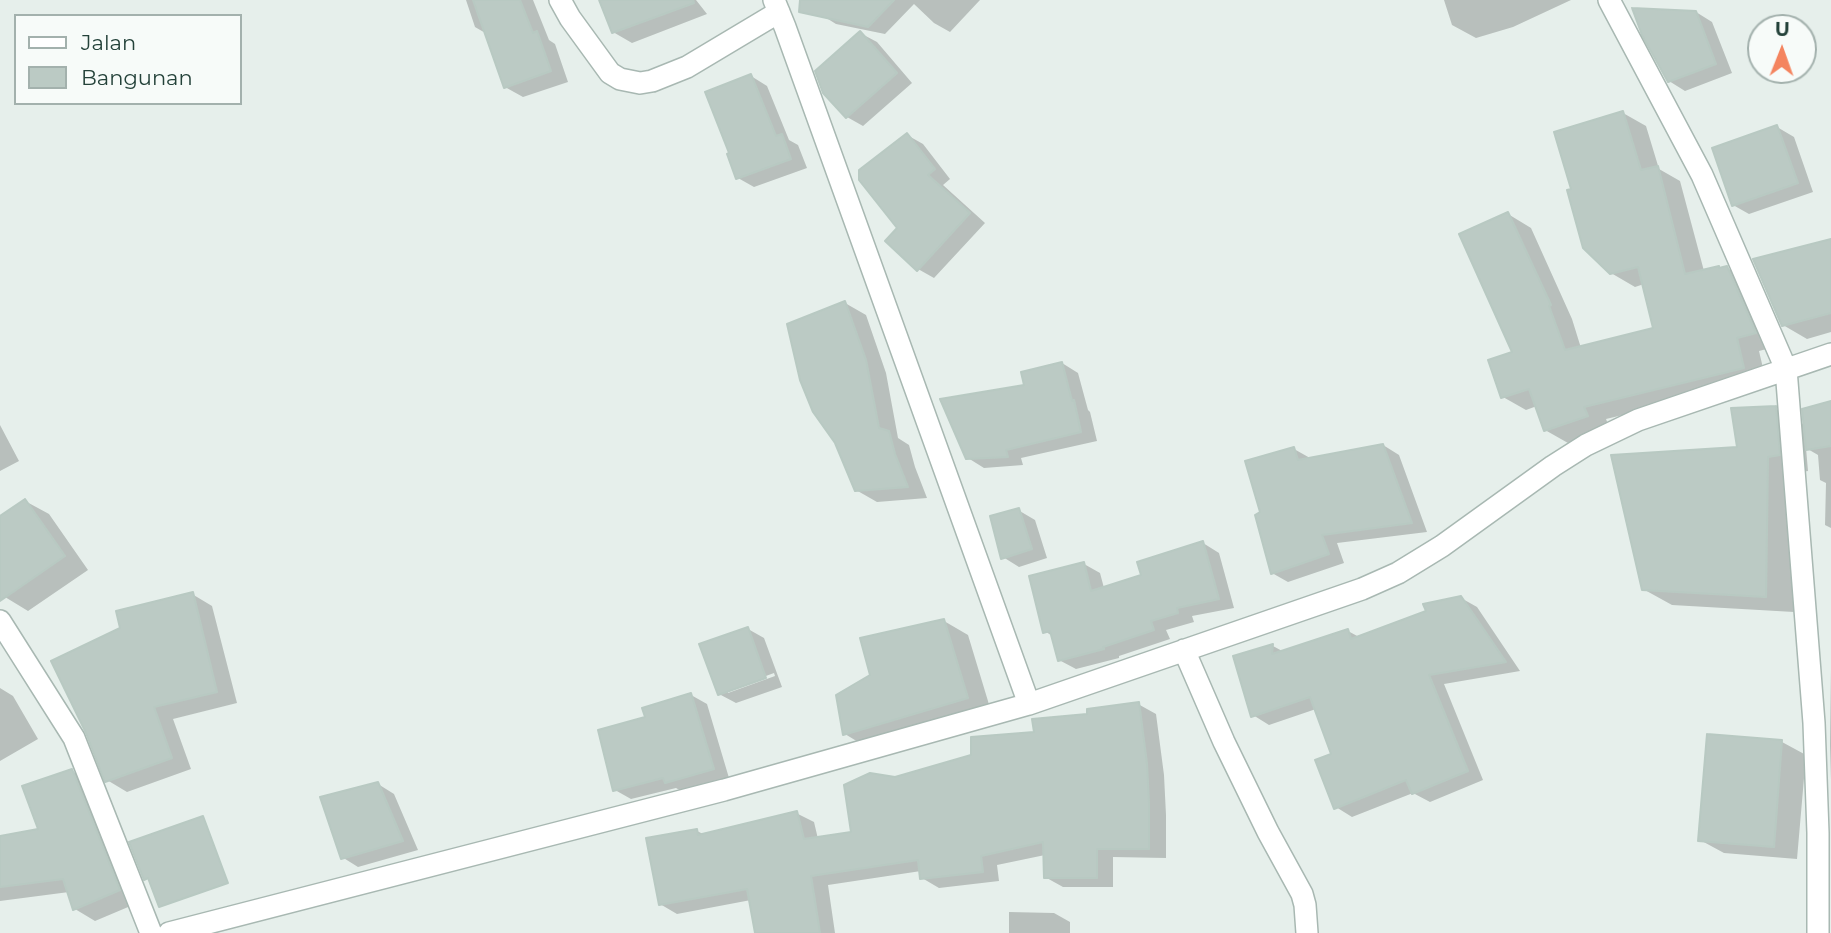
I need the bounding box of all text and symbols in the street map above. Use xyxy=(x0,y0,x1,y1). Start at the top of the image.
legend xyxy=(14,14,242,105)
north arrow xyxy=(1747,14,1817,84)
text: U xyxy=(1775,18,1790,41)
text: Jalan xyxy=(81,30,136,55)
text: Bangunan xyxy=(81,65,193,90)

